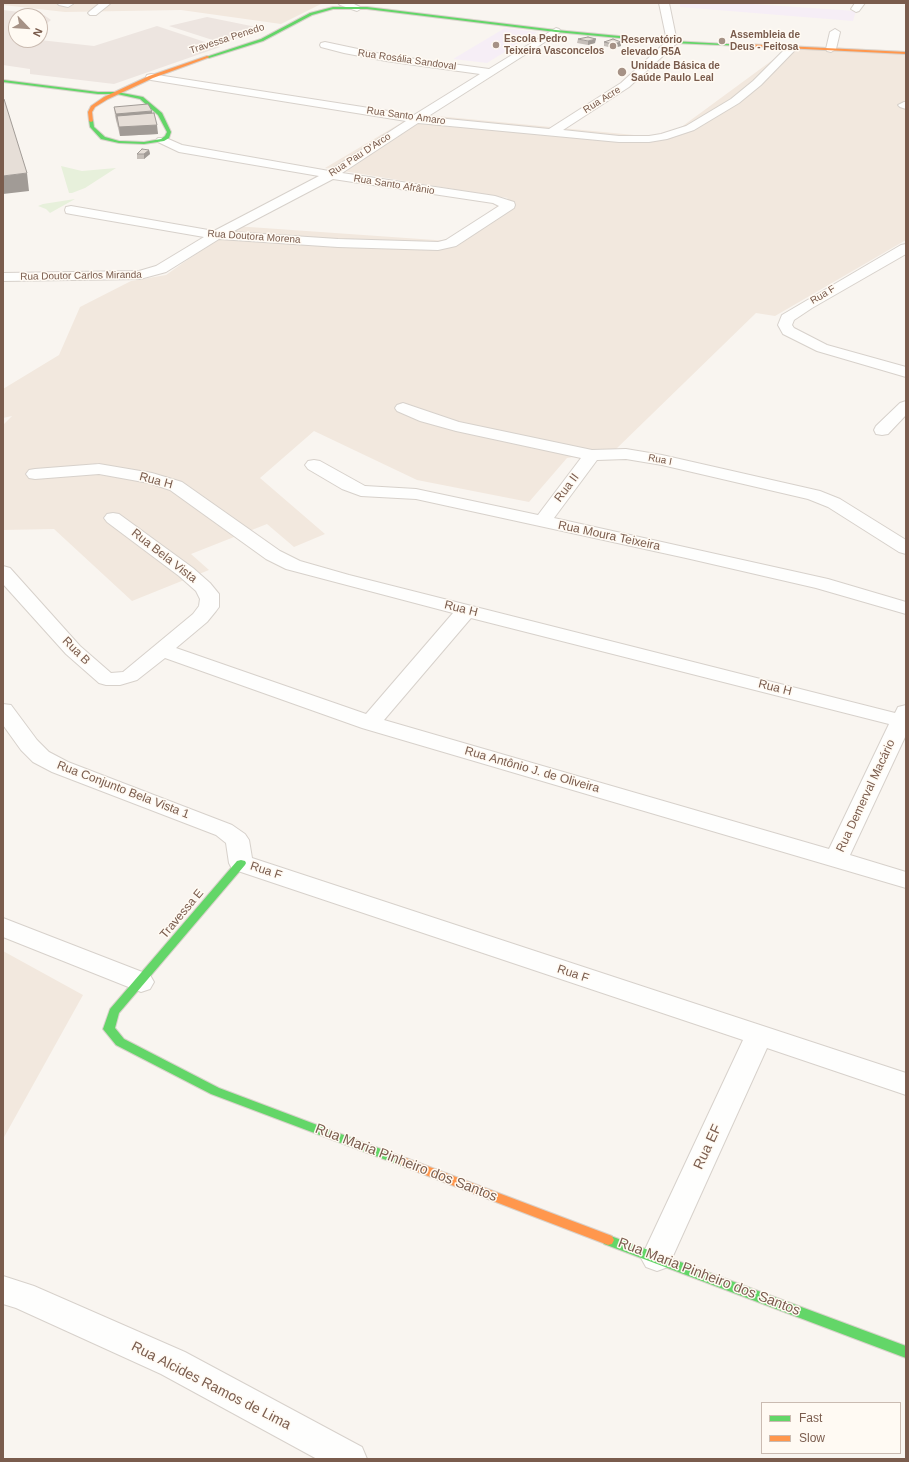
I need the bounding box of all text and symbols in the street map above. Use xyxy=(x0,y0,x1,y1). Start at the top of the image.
north arrow xyxy=(8,8,48,48)
street label: Travessa Penedo xyxy=(188,21,266,57)
text: N xyxy=(31,27,45,39)
place label: Assembleia de Deus - Feitosa xyxy=(730,29,800,52)
place label: Escola Pedro Teixeira Vasconcelos xyxy=(504,33,604,56)
place label: Reservatório elevado R5A xyxy=(621,34,682,58)
marker: Assembleia de Deus - Feitosa xyxy=(717,36,727,46)
marker: Escola Pedro Teixeira Vasconcelos xyxy=(491,40,501,50)
marker: Reservatório elevado R5A xyxy=(608,41,618,51)
street label: Rua Rosália Sandoval xyxy=(357,47,457,73)
place label: Unidade Básica de Saúde Paulo Leal xyxy=(631,60,720,84)
marker: Unidade Básica de Saúde Paulo Leal xyxy=(616,66,628,78)
street label: Rua Acre xyxy=(581,84,623,116)
street label: Rua Santo Amaro xyxy=(366,105,446,127)
street label: Rua Pau D'Arco xyxy=(327,131,393,179)
street label: Rua Santo Afrânio xyxy=(353,173,435,197)
street label: Rua Doutora Morena xyxy=(207,228,301,246)
street label: Rua Doutor Carlos Miranda xyxy=(20,269,142,283)
street label: Rua F xyxy=(808,283,838,307)
street label: Rua I xyxy=(647,452,673,468)
street label: Rua H xyxy=(138,470,174,492)
street label: Rua II xyxy=(552,471,582,505)
street label: Rua Moura Teixeira xyxy=(557,518,661,554)
street label: Rua Bela Vista xyxy=(128,526,200,586)
street label: Rua H xyxy=(443,598,479,620)
street label: Rua B xyxy=(59,634,93,668)
street label: Rua H xyxy=(757,677,793,699)
street label: Rua Demerval Macário xyxy=(834,737,898,855)
street label: Rua Antônio J. de Oliveira xyxy=(463,744,601,796)
street label: Rua Conjunto Bela Vista 1 xyxy=(55,758,191,822)
street label: Rua F xyxy=(248,859,284,883)
street label: Travessa E xyxy=(157,886,207,942)
street label: Rua F xyxy=(555,962,591,986)
street label: Rua Maria Pinheiro dos Santos xyxy=(313,1120,499,1206)
street label: Rua EF xyxy=(690,1122,726,1172)
street label: Rua Maria Pinheiro dos Santos xyxy=(616,1234,802,1320)
street label: Rua Alcides Ramos de Lima xyxy=(128,1338,294,1434)
legend xyxy=(761,1402,901,1454)
text: Fast xyxy=(799,1411,822,1425)
text: Slow xyxy=(799,1431,825,1445)

